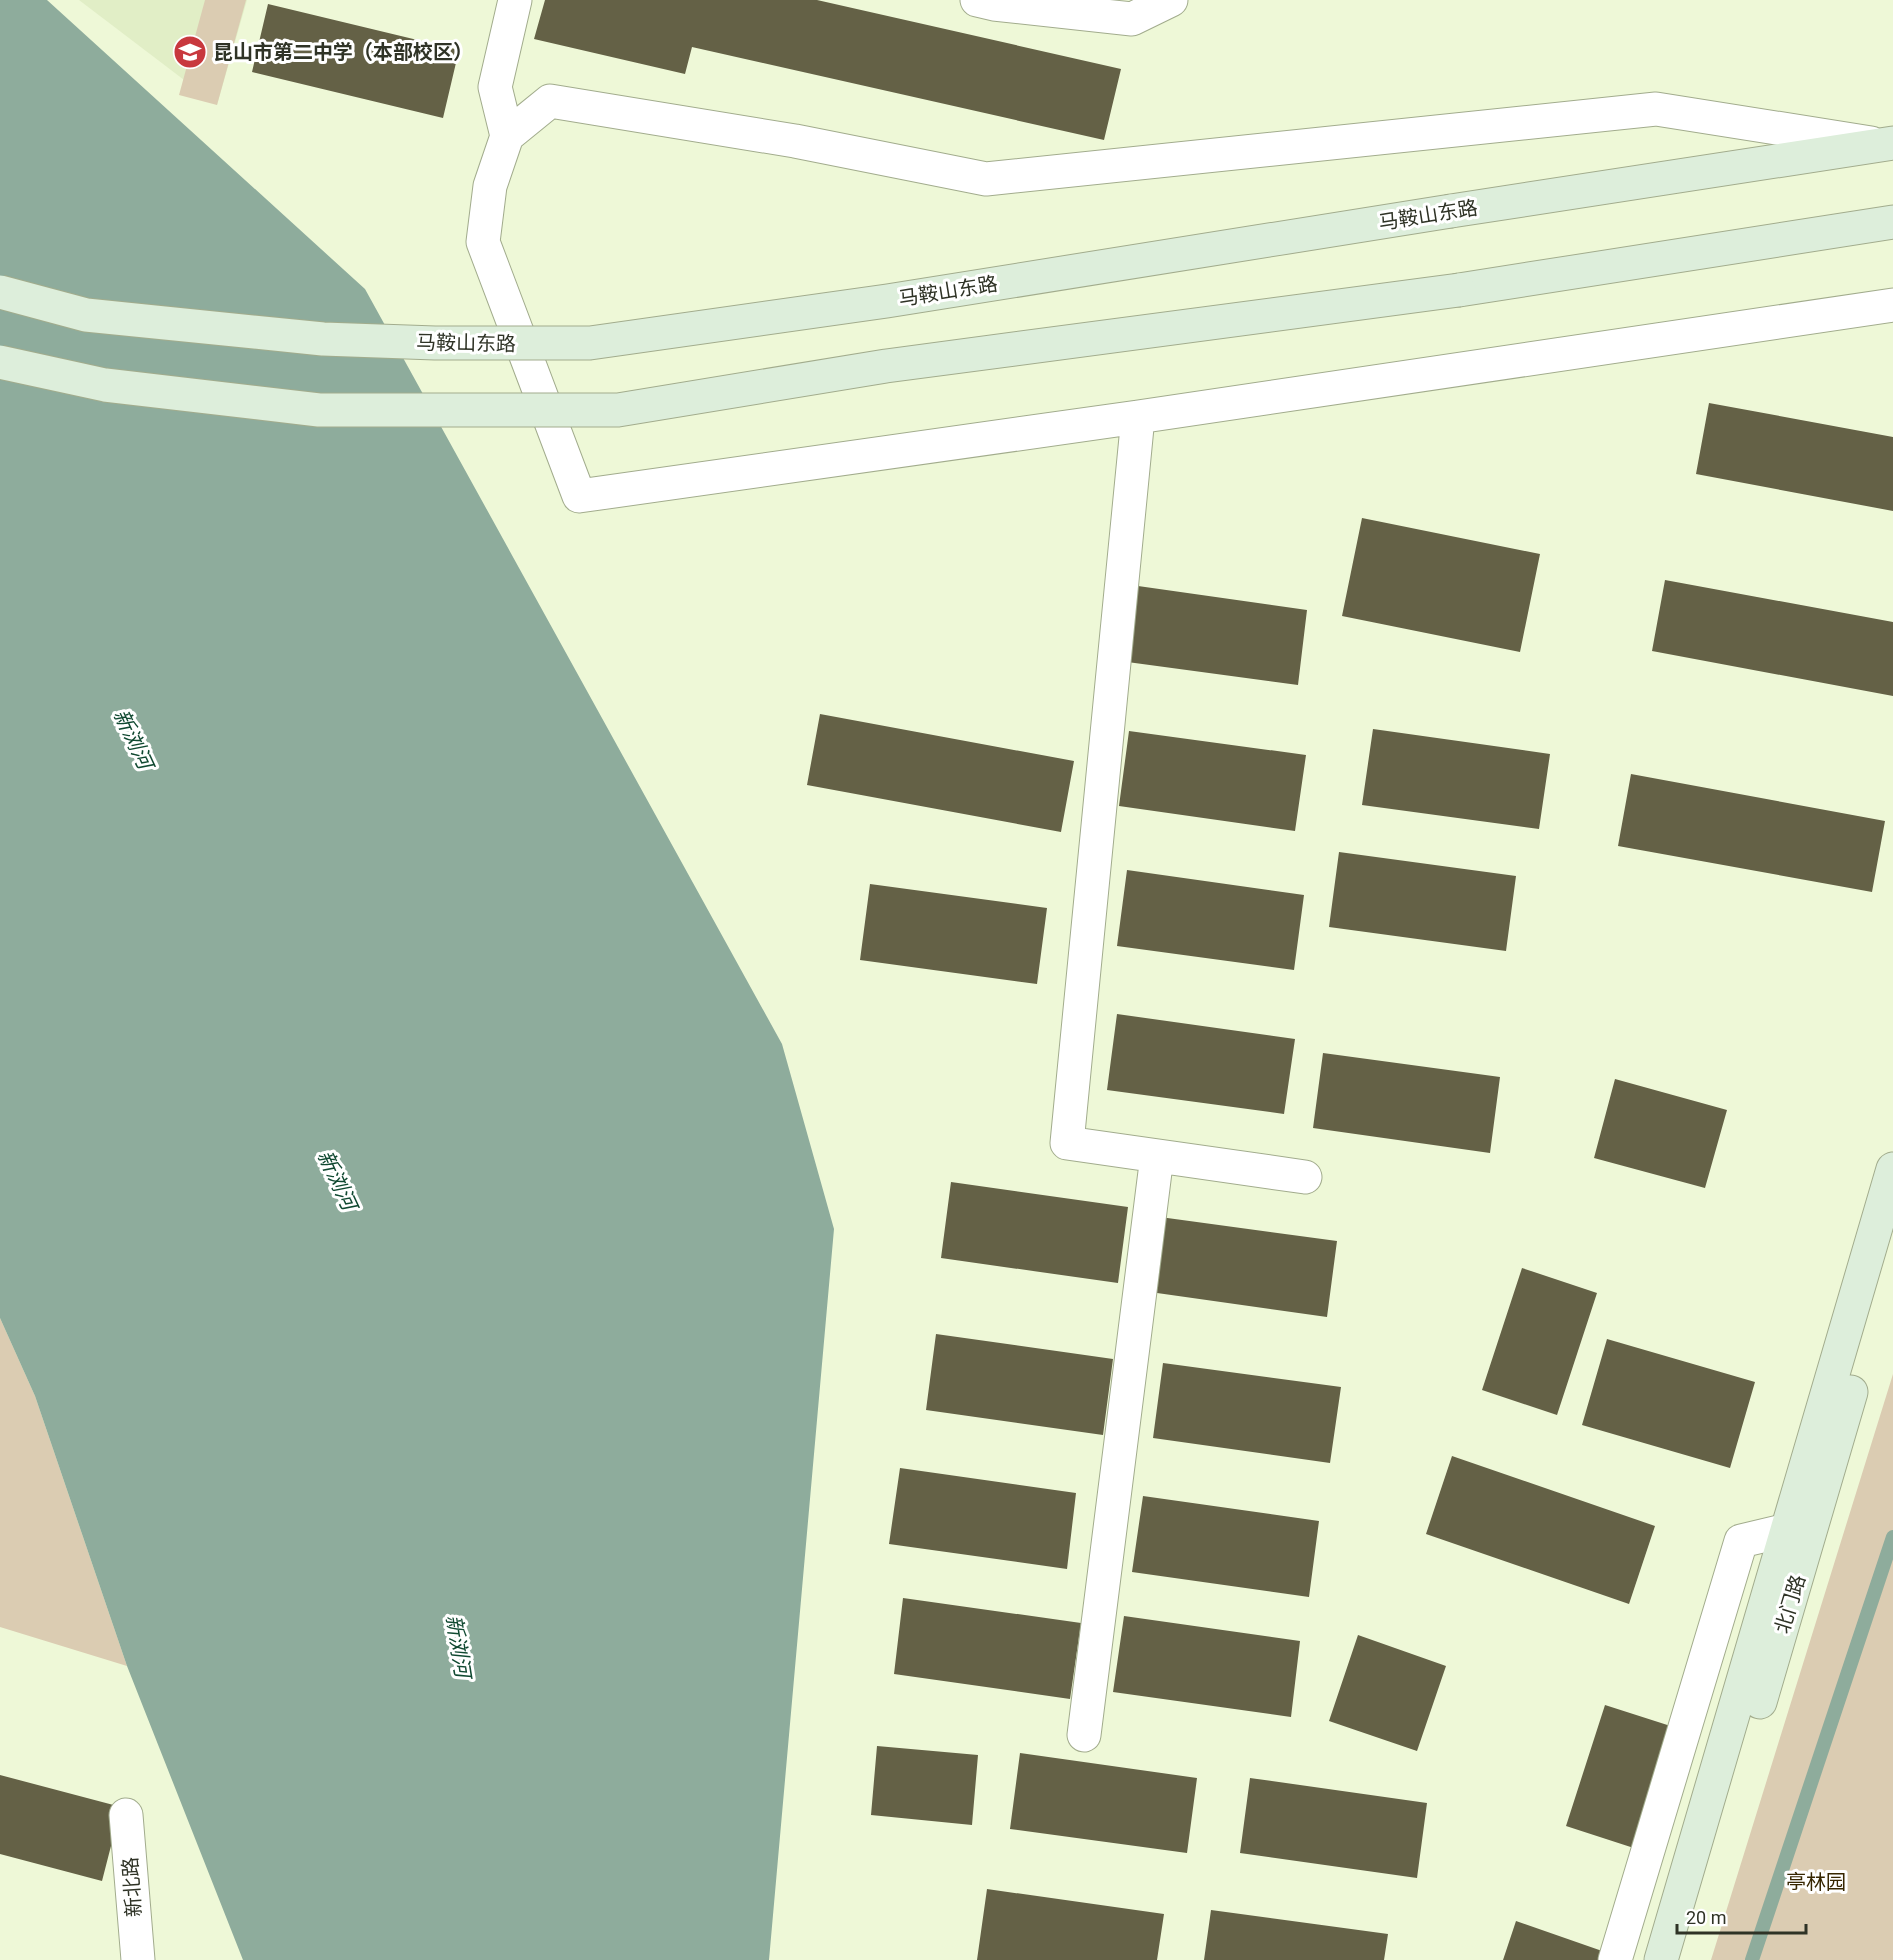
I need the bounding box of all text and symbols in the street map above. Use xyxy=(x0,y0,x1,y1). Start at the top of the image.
school or university icon: 昆山市第二中学（本部校区） xyxy=(172,34,208,70)
place label: 昆山市第二中学（本部校区） xyxy=(213,40,473,64)
street label: 马鞍山东路 xyxy=(1377,195,1479,235)
street label: 马鞍山东路 xyxy=(897,271,999,311)
street label: 马鞍山东路 xyxy=(416,330,516,356)
water label: 新浏河 xyxy=(109,705,159,776)
water label: 新浏河 xyxy=(313,1146,363,1217)
street label: 北门路 xyxy=(1770,1572,1810,1636)
water label: 新浏河 xyxy=(441,1613,475,1683)
street label: 新北路 xyxy=(118,1856,146,1918)
park label: 亭林园 xyxy=(1786,1870,1846,1894)
scale bar xyxy=(1677,1897,1806,1935)
text: 20 m xyxy=(1686,1907,1726,1928)

